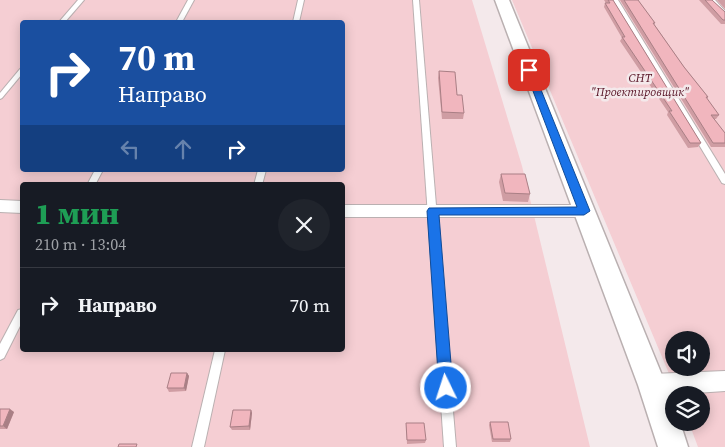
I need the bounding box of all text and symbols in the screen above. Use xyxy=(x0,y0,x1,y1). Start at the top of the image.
text: 70 m xyxy=(118,34,195,82)
icon: right xyxy=(35,40,100,105)
pin xyxy=(508,49,550,91)
icon: arrive xyxy=(515,56,543,84)
park label: СНТ "Проектировщик" xyxy=(591,70,689,100)
text: Направо xyxy=(118,79,207,109)
icon: left xyxy=(116,135,144,163)
icon: ahead xyxy=(169,135,197,163)
icon: right xyxy=(222,135,250,163)
text: 1 мин xyxy=(35,193,119,234)
button: close xyxy=(278,199,330,251)
text: 210 m · 13:04 xyxy=(35,233,126,255)
icon: right xyxy=(35,291,63,319)
text: Направо xyxy=(78,292,157,318)
text: 70 m xyxy=(289,292,330,318)
map controls xyxy=(665,331,710,431)
button: sound xyxy=(665,331,710,376)
position arrow xyxy=(419,361,471,413)
button: layers xyxy=(665,386,710,431)

